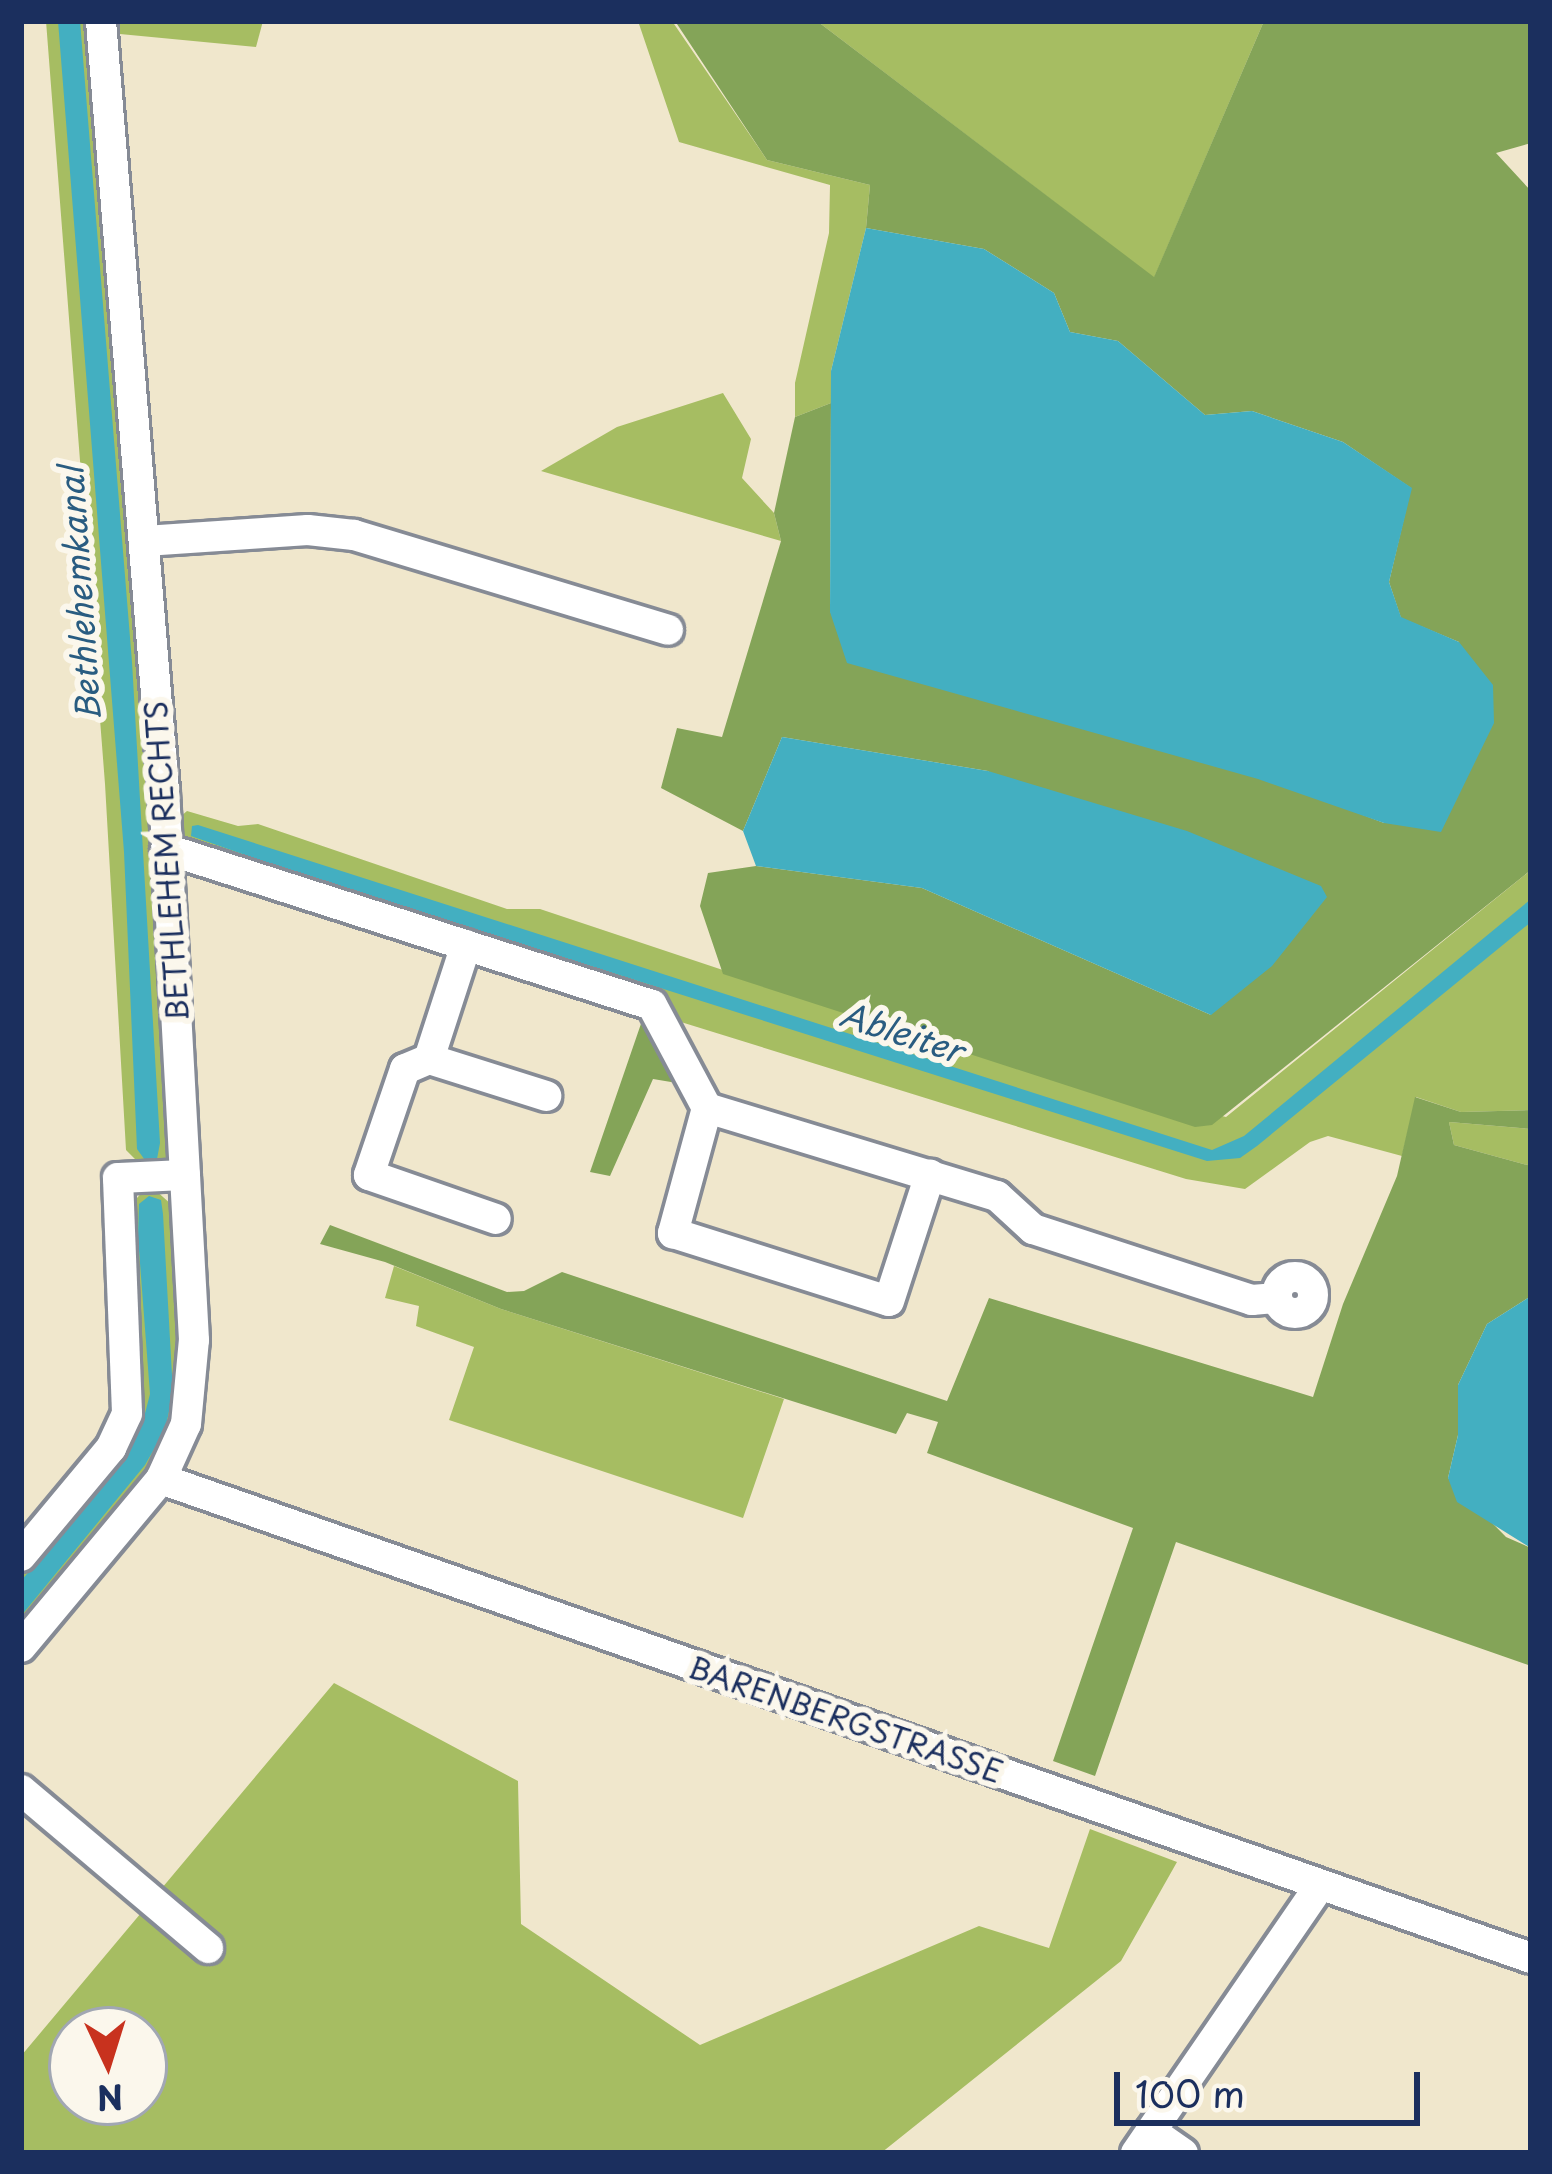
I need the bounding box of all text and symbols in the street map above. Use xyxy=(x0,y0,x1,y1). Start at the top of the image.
water label: Bethlehemkanal xyxy=(50,465,108,723)
street label: BETHLEHEM RECHTS xyxy=(137,699,195,1023)
water label: Ableiter xyxy=(836,994,968,1070)
street label: BARENBERGSTRASSE xyxy=(684,1648,1008,1790)
north arrow xyxy=(48,2006,168,2126)
scale bar xyxy=(1120,2048,1426,2122)
text: 100 m xyxy=(1135,2066,1245,2120)
text: N xyxy=(96,2073,125,2125)

